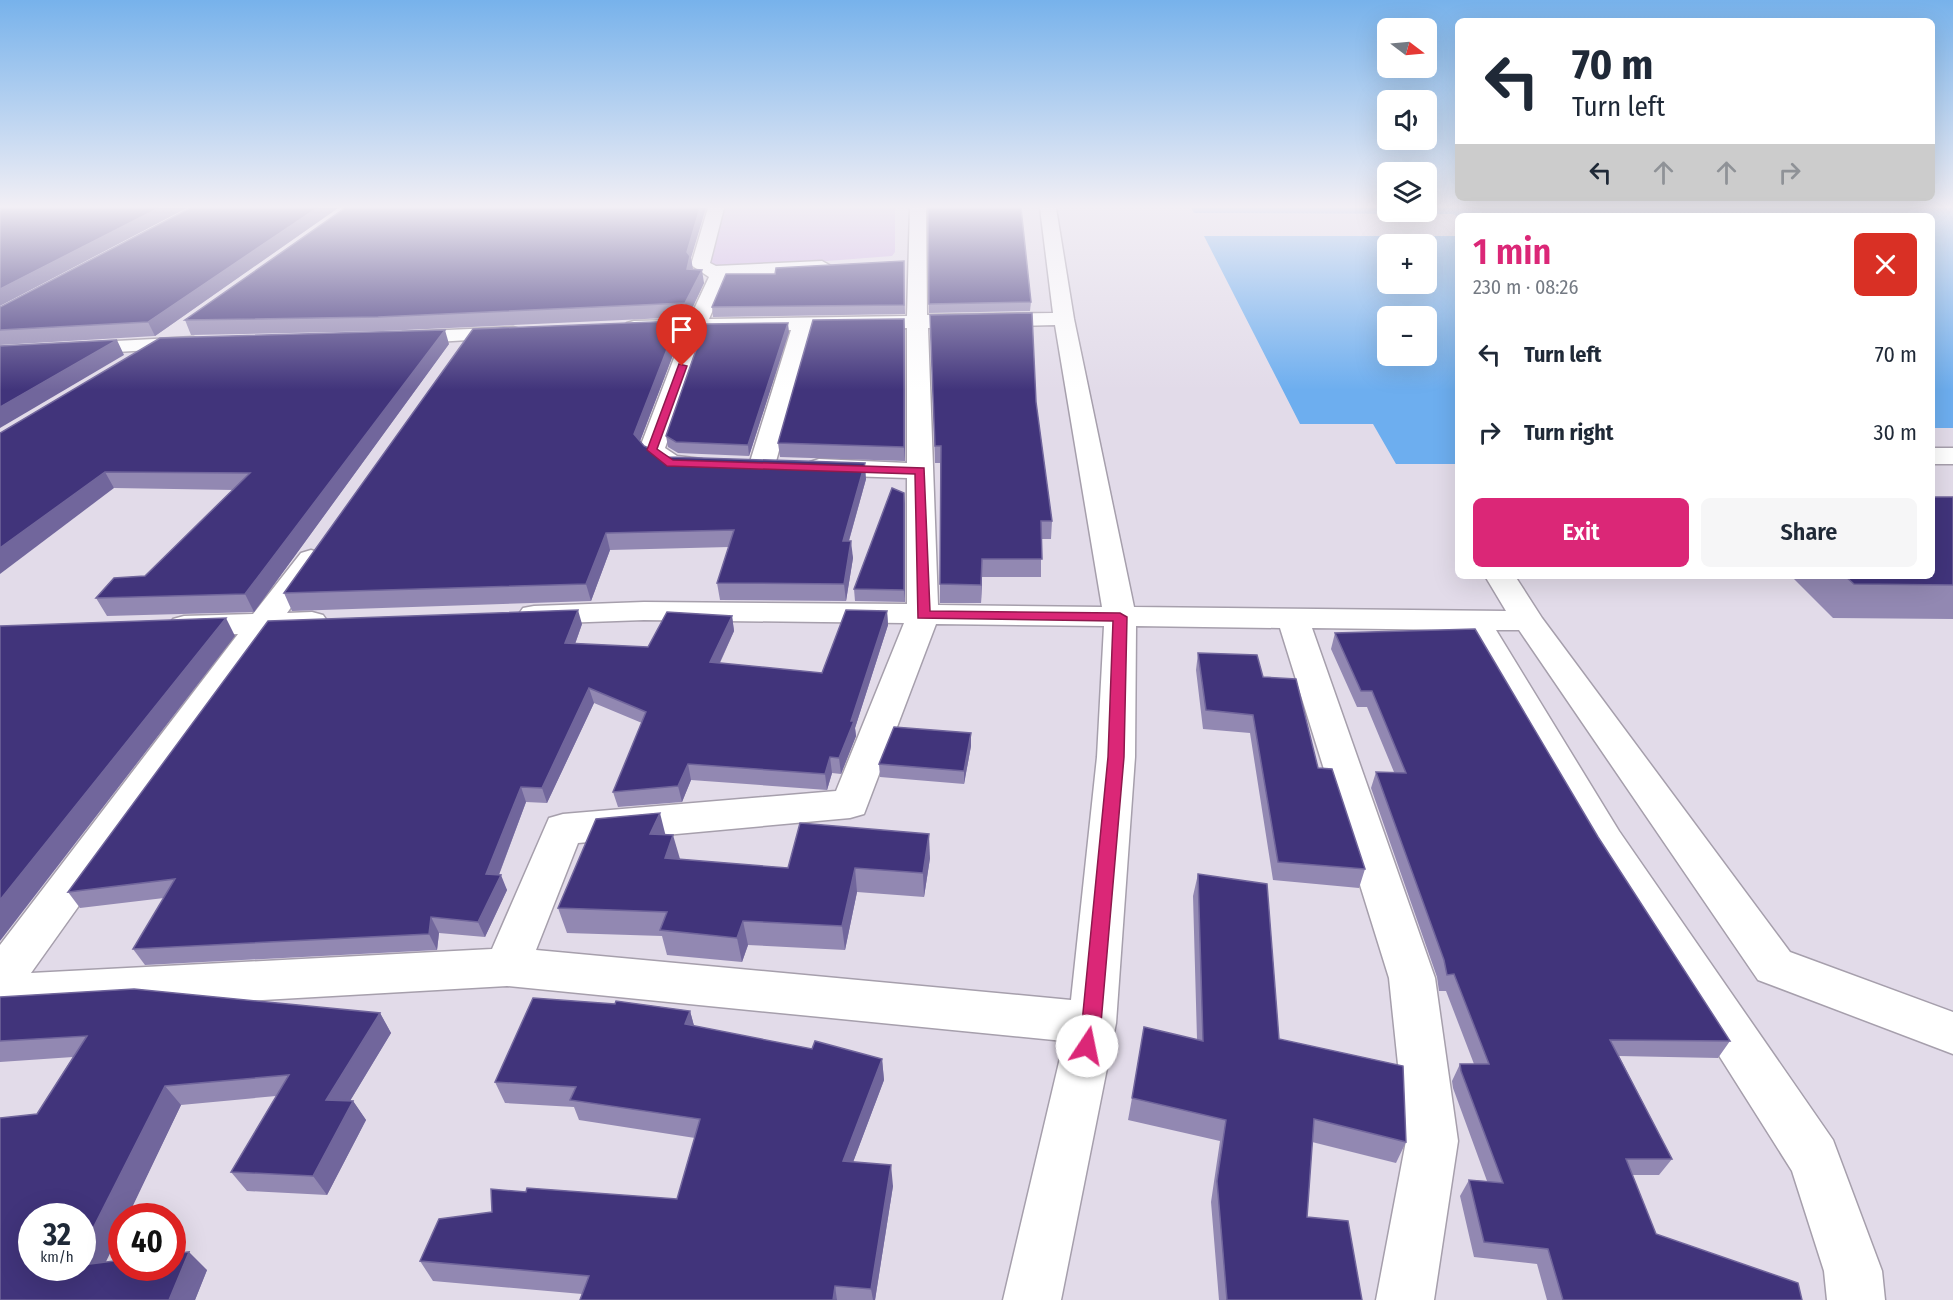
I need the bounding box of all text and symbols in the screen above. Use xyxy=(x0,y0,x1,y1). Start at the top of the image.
north arrow xyxy=(1377,18,1437,78)
map controls xyxy=(1377,18,1437,366)
text: 70 m xyxy=(1572,40,1653,90)
icon: left xyxy=(1473,42,1551,120)
button: sound xyxy=(1377,90,1437,150)
text: Turn left xyxy=(1572,91,1665,123)
icon: left xyxy=(1584,156,1617,189)
icon: ahead xyxy=(1647,156,1680,189)
icon: ahead xyxy=(1710,156,1743,189)
icon: right xyxy=(1773,156,1806,189)
button: layers xyxy=(1377,162,1437,222)
text: 1 min xyxy=(1473,230,1551,274)
button: close xyxy=(1854,233,1917,296)
button: + xyxy=(1377,234,1437,294)
text: 230 m · 08:26 xyxy=(1473,275,1578,299)
pin xyxy=(656,304,707,366)
button: − xyxy=(1377,306,1437,366)
icon: arrive xyxy=(665,313,698,346)
icon: left xyxy=(1473,338,1506,371)
text: Turn left xyxy=(1524,341,1602,368)
text: 70 m xyxy=(1875,341,1917,368)
icon: right xyxy=(1473,416,1506,449)
text: Turn right xyxy=(1524,419,1613,446)
text: 30 m xyxy=(1874,419,1917,446)
button: Exit xyxy=(1473,498,1689,567)
button: Share xyxy=(1701,498,1917,567)
position arrow xyxy=(1055,1014,1119,1078)
speed limit sign: 40 xyxy=(108,1203,186,1281)
text: 32 xyxy=(43,1217,71,1253)
text: km/h xyxy=(40,1248,74,1266)

